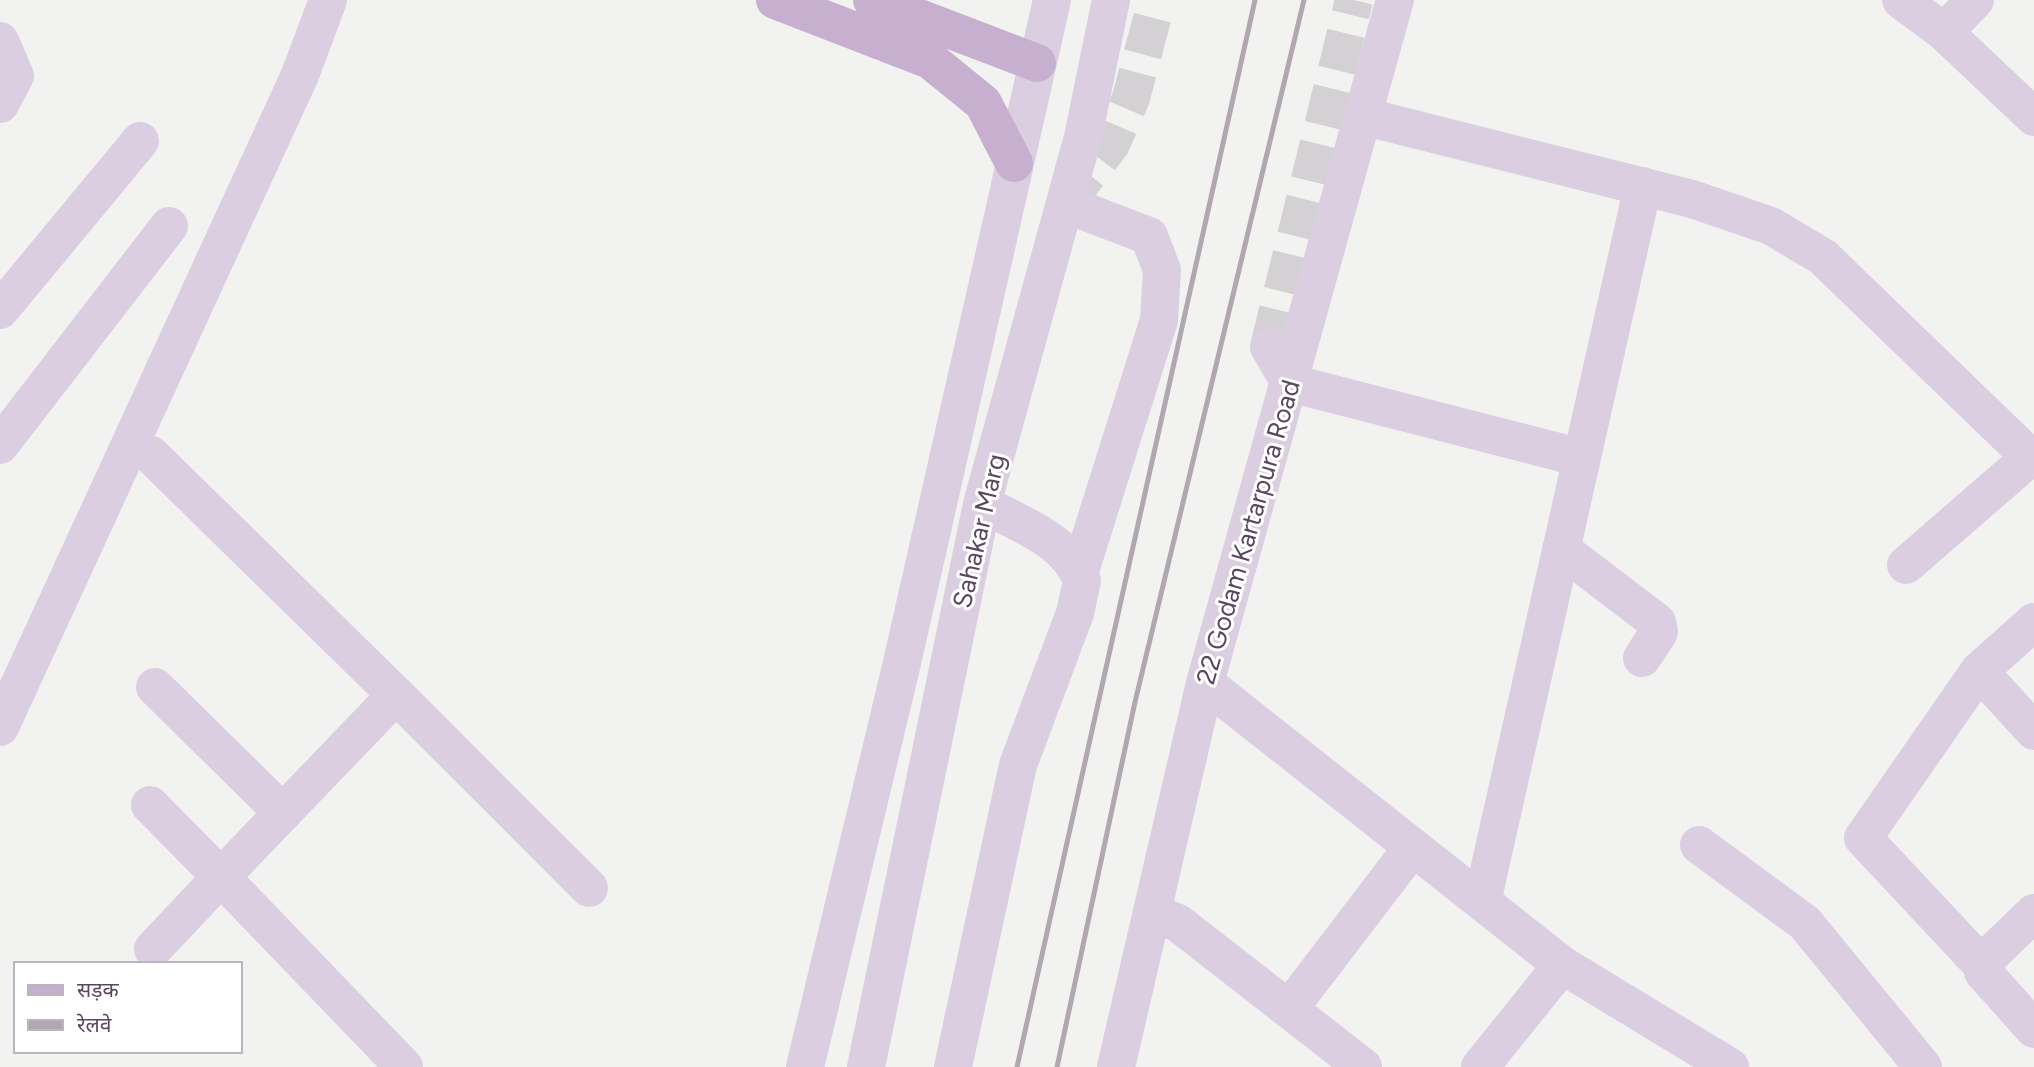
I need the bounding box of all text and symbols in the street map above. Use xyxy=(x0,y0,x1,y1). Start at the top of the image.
street label: 22 Godam Kartarpura Road xyxy=(1189,376,1307,688)
street label: Sahakar Marg xyxy=(946,451,1012,611)
legend xyxy=(14,962,242,1053)
text: सड़क xyxy=(77,977,119,1002)
text: रेलवे xyxy=(76,1012,112,1037)

